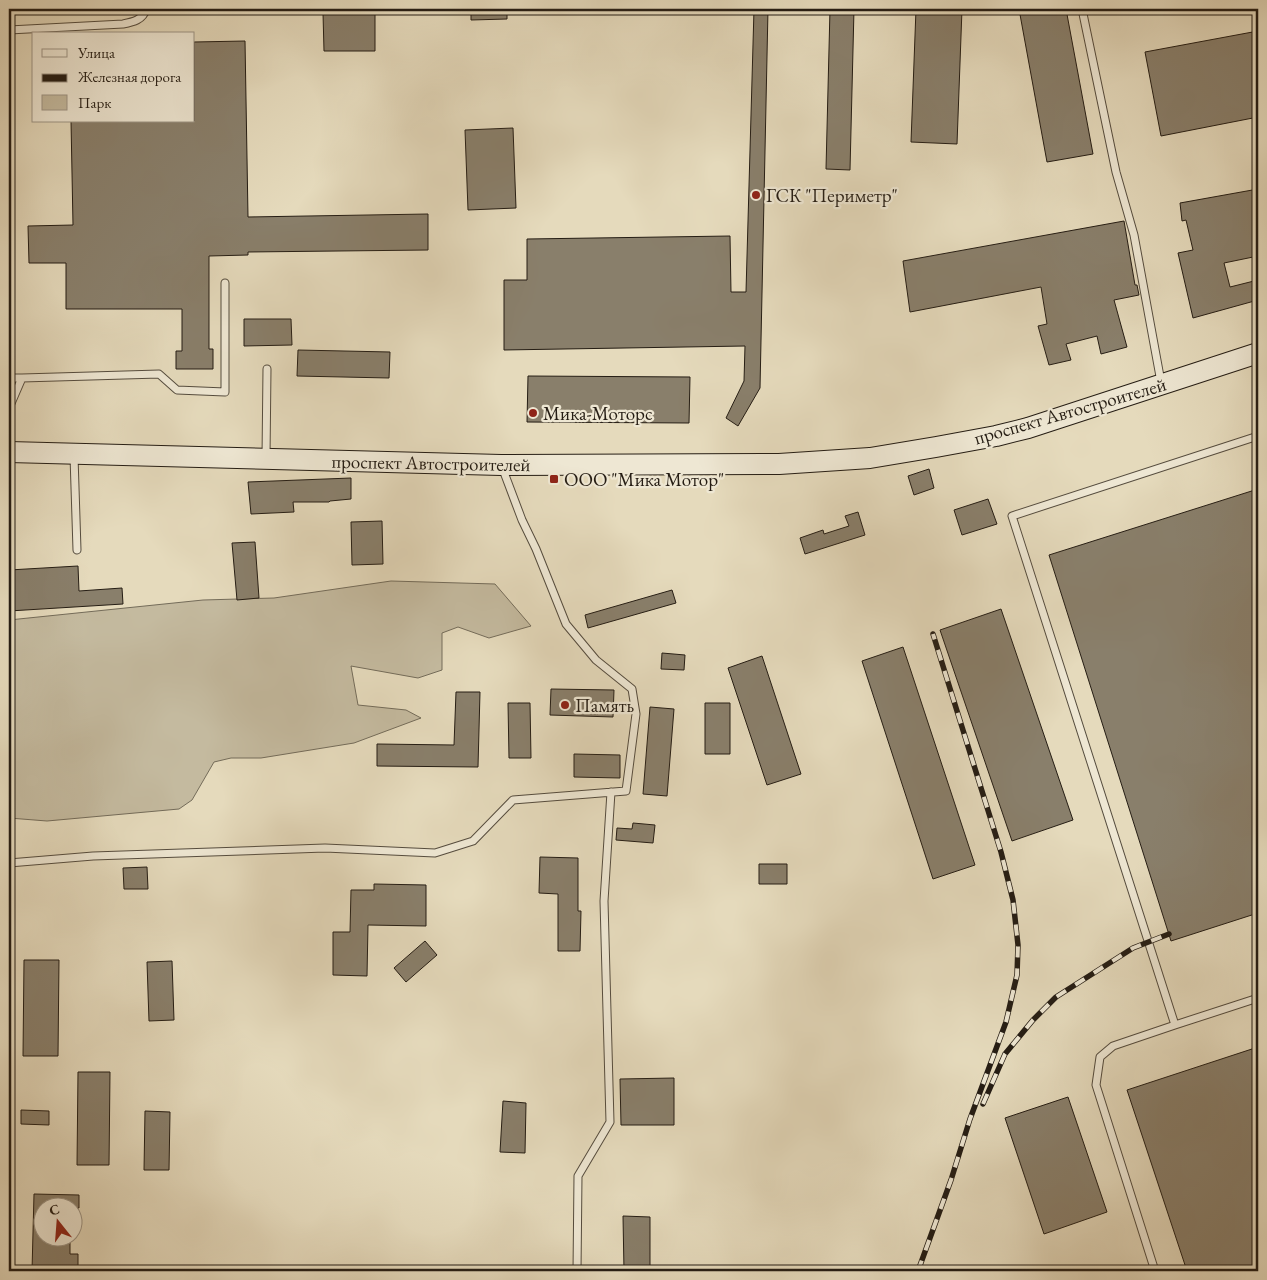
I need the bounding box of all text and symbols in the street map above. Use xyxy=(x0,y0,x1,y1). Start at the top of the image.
legend xyxy=(32,32,195,122)
text: Улица xyxy=(77,43,115,62)
text: Железная дорога xyxy=(77,67,181,86)
text: Парк xyxy=(78,93,111,112)
place label: ГСК "Периметр" xyxy=(766,183,898,208)
marker: ГСК "Периметр" xyxy=(750,189,762,201)
street label: проспект Автостроителей xyxy=(971,372,1169,450)
place label: Мика-Моторс xyxy=(543,401,653,426)
marker: Мика-Моторс xyxy=(527,407,539,419)
street label: проспект Автостроителей xyxy=(331,449,531,477)
place label: ООО "Мика Мотор" xyxy=(564,467,724,492)
marker: ООО "Мика Мотор" xyxy=(548,473,560,485)
place label: Память xyxy=(575,693,634,718)
marker: Память xyxy=(559,699,571,711)
north arrow xyxy=(32,1198,82,1248)
text: С xyxy=(47,1199,62,1220)

